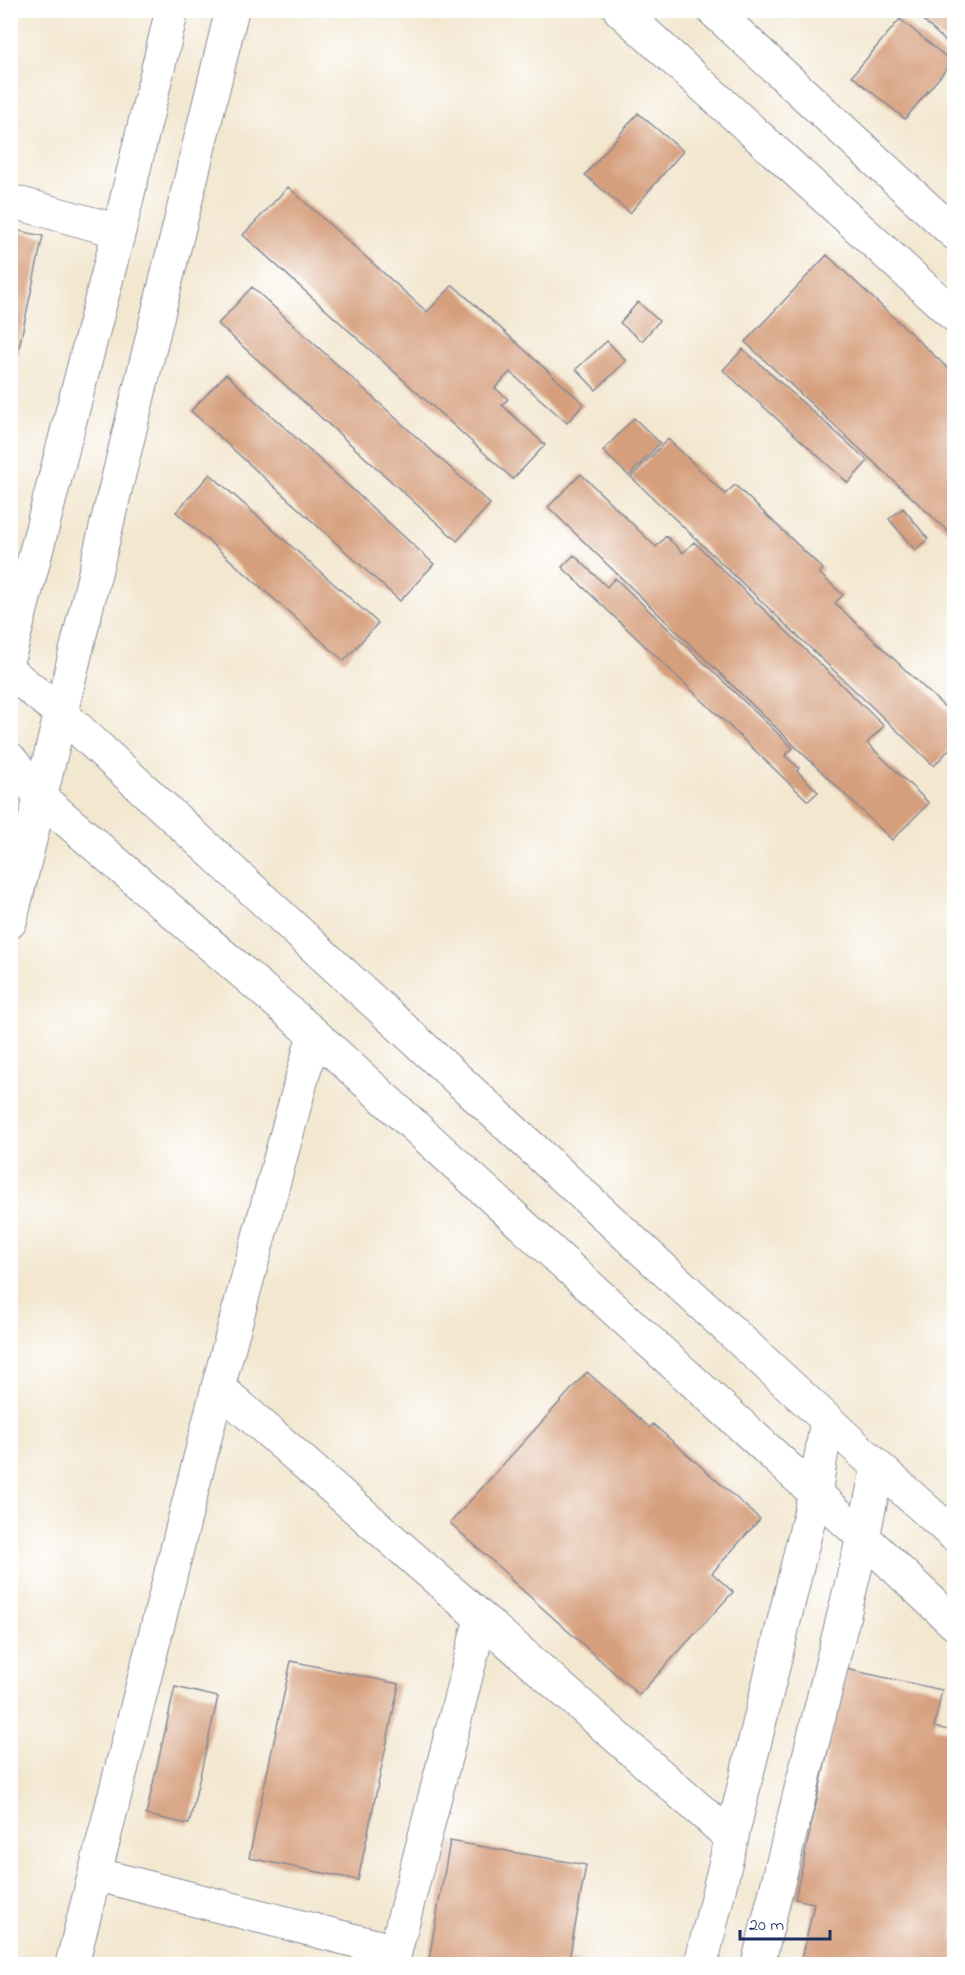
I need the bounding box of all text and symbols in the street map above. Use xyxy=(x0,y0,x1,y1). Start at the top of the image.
scale bar xyxy=(740,1903,830,1941)
text: 20 m xyxy=(749,1913,784,1939)

